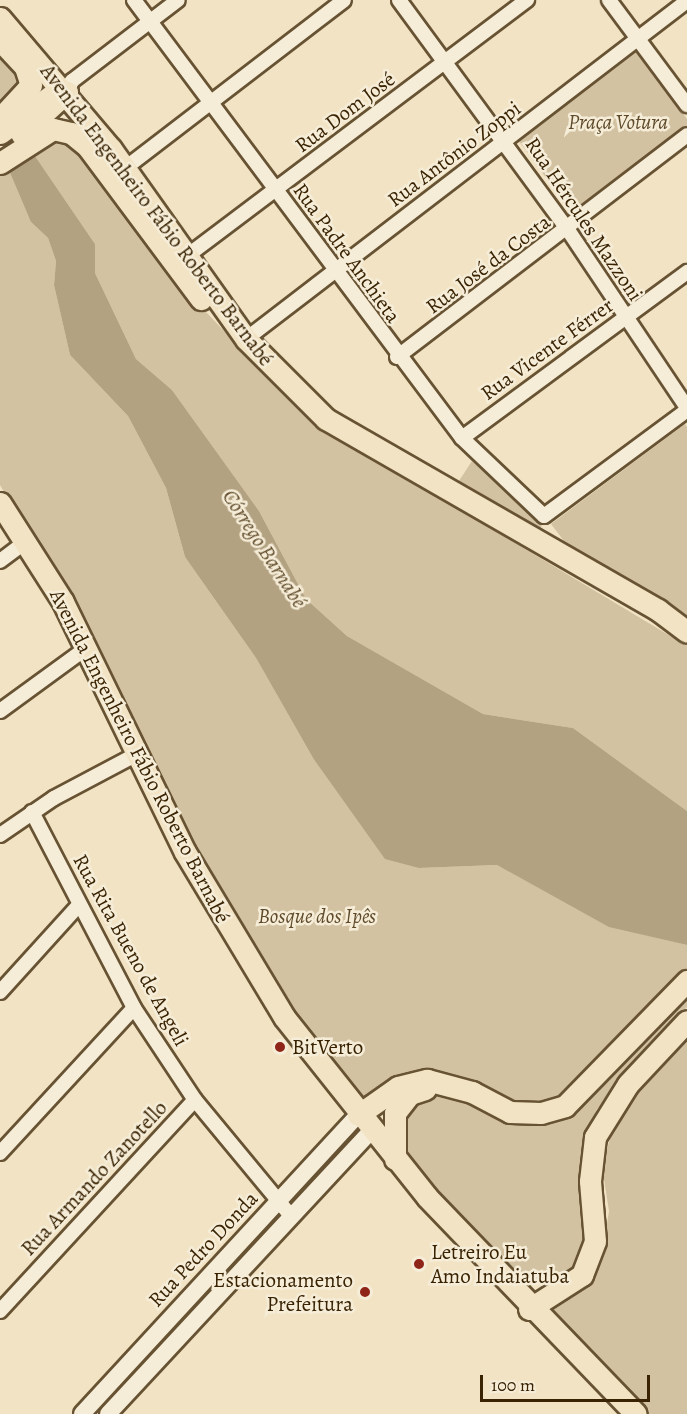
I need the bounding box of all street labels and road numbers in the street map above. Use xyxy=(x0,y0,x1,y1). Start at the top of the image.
street label: Avenida Engenheiro Fábio Roberto Barnabé xyxy=(35,59,279,371)
street label: Rua Dom José xyxy=(290,66,400,158)
street label: Rua Antônio Zoppi xyxy=(382,96,526,212)
street label: Rua Hércules Mazzoni xyxy=(520,132,648,306)
street label: Rua Padre Anchieta xyxy=(288,178,406,328)
street label: Rua José da Costa xyxy=(421,209,555,319)
street label: Rua Vicente Férrer xyxy=(476,292,618,406)
street label: Avenida Engenheiro Fábio Roberto Barnabé xyxy=(44,585,236,927)
street label: Rua Rita Bueno de Angeli xyxy=(68,850,194,1050)
street label: Rua Armando Zanotello xyxy=(16,1095,172,1261)
street label: Rua Pedro Donda xyxy=(143,1186,263,1312)

